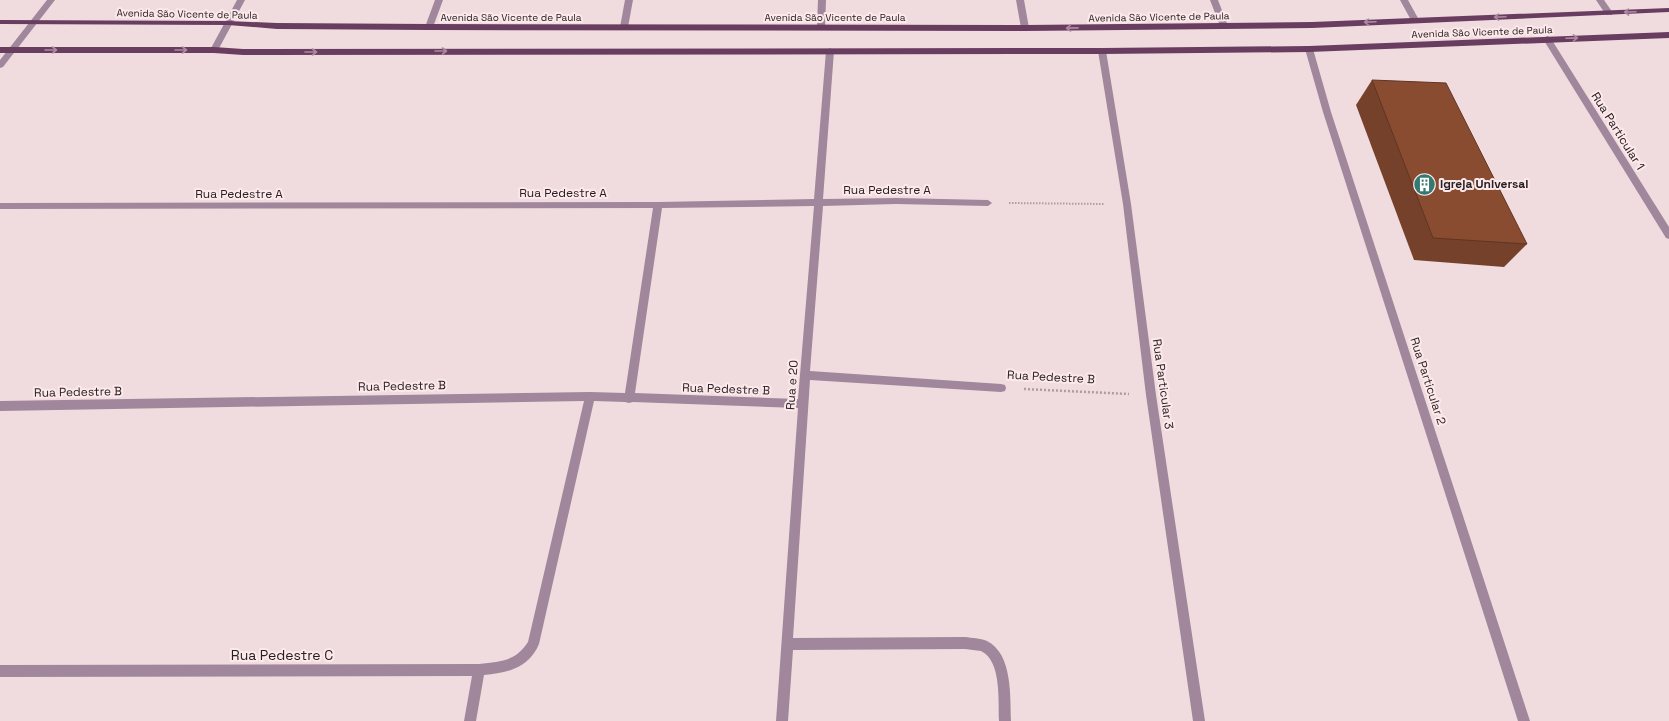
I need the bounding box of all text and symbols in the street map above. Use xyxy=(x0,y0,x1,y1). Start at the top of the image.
street label: Avenida São Vicente de Paula xyxy=(116,6,258,22)
one-way arrow xyxy=(1624,8,1637,15)
street label: Avenida São Vicente de Paula xyxy=(1088,9,1230,25)
street label: Avenida São Vicente de Paula xyxy=(440,11,582,24)
street label: Avenida São Vicente de Paula xyxy=(764,11,906,24)
one-way arrow xyxy=(1494,13,1507,21)
one-way arrow xyxy=(1364,19,1377,26)
street label: Avenida São Vicente de Paula xyxy=(1411,23,1553,41)
one-way arrow xyxy=(1066,24,1079,31)
one-way arrow xyxy=(1565,35,1578,42)
one-way arrow xyxy=(44,46,57,54)
one-way arrow xyxy=(174,46,187,54)
one-way arrow xyxy=(434,47,447,55)
one-way arrow xyxy=(304,48,317,56)
street label: Rua Particular 1 xyxy=(1588,89,1648,173)
building icon: Igreja Universal xyxy=(1412,171,1438,197)
place label: Igreja Universal xyxy=(1440,176,1528,192)
street label: Rua Pedestre A xyxy=(843,182,931,198)
street label: Rua Pedestre A xyxy=(519,185,607,201)
street label: Rua Pedestre A xyxy=(195,186,283,202)
street label: Rua Particular 2 xyxy=(1406,335,1450,427)
street label: Rua Particular 3 xyxy=(1149,338,1177,430)
street label: Rua e 20 xyxy=(782,359,802,411)
street label: Rua Pedestre B xyxy=(1007,367,1095,387)
street label: Rua Pedestre B xyxy=(358,377,446,395)
street label: Rua Pedestre B xyxy=(682,379,770,399)
street label: Rua Pedestre B xyxy=(34,383,122,401)
street label: Rua Pedestre C xyxy=(231,646,333,664)

